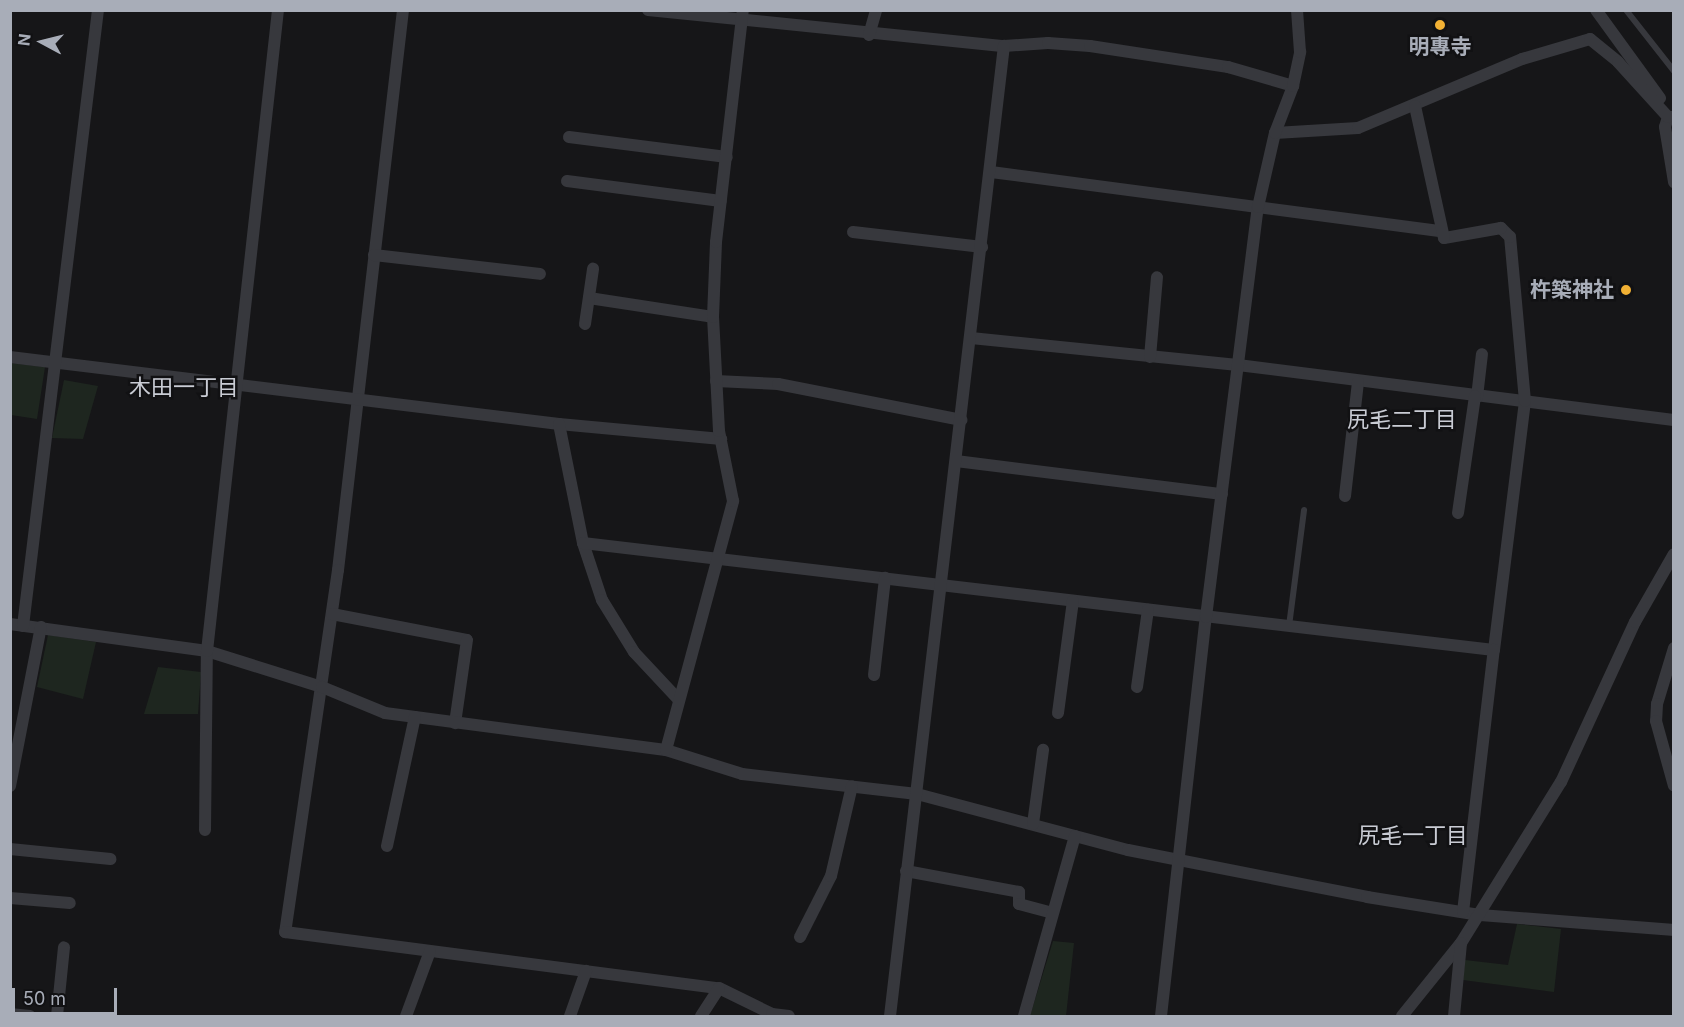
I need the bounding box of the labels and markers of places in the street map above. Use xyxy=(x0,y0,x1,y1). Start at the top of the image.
marker: 明專寺 xyxy=(1433,18,1447,32)
place label: 明專寺 xyxy=(1409,34,1471,60)
place label: 杵築神社 xyxy=(1530,277,1614,303)
marker: 杵築神社 xyxy=(1619,283,1633,297)

